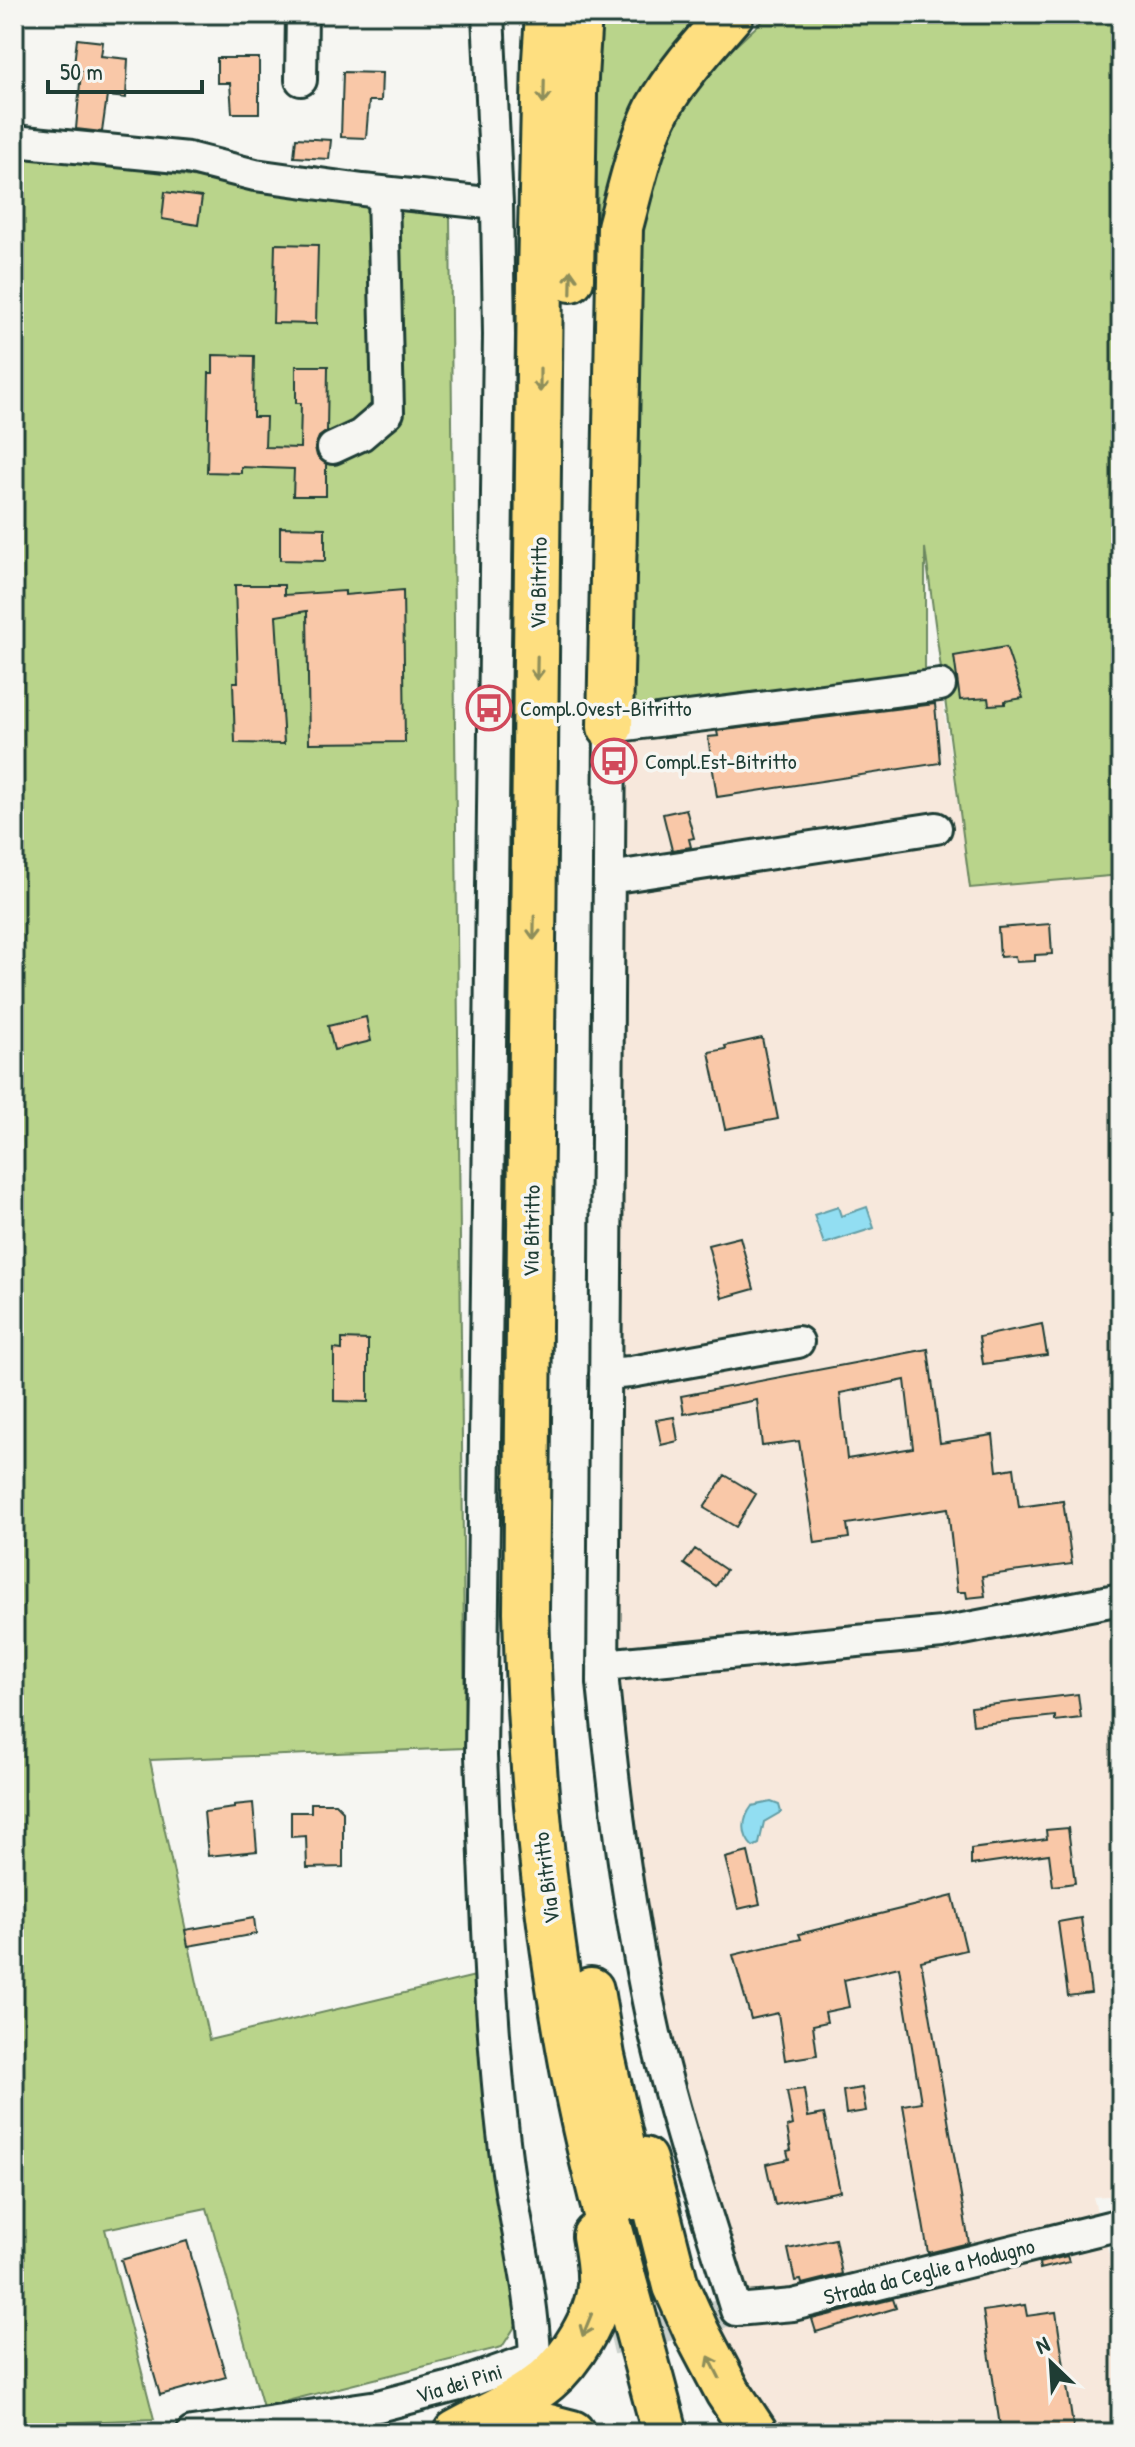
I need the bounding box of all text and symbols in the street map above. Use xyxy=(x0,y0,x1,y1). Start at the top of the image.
scale bar xyxy=(48,44,202,94)
text: 50 m xyxy=(60,55,103,87)
one-way arrow xyxy=(536,78,552,105)
one-way arrow xyxy=(563,269,579,296)
one-way arrow xyxy=(532,366,548,393)
street label: Via Bitritto xyxy=(522,537,554,629)
one-way arrow xyxy=(529,654,545,681)
bus stop icon: Compl.Ovest-Bitritto xyxy=(465,684,513,732)
place label: Compl.Ovest-Bitritto xyxy=(520,693,692,723)
bus stop icon: Compl.Est-Bitritto xyxy=(590,737,638,785)
place label: Compl.Est-Bitritto xyxy=(645,746,797,776)
one-way arrow xyxy=(527,914,542,941)
street label: Via Bitritto xyxy=(515,1185,547,1277)
street label: Via Bitritto xyxy=(525,1830,566,1926)
street label: Strada da Ceglie a Modugno xyxy=(821,2230,1038,2312)
one-way arrow xyxy=(579,2312,593,2337)
north arrow xyxy=(1011,2323,1091,2403)
text: N xyxy=(1031,2329,1054,2361)
one-way arrow xyxy=(706,2355,722,2379)
street label: Via dei Pini xyxy=(412,2356,506,2410)

